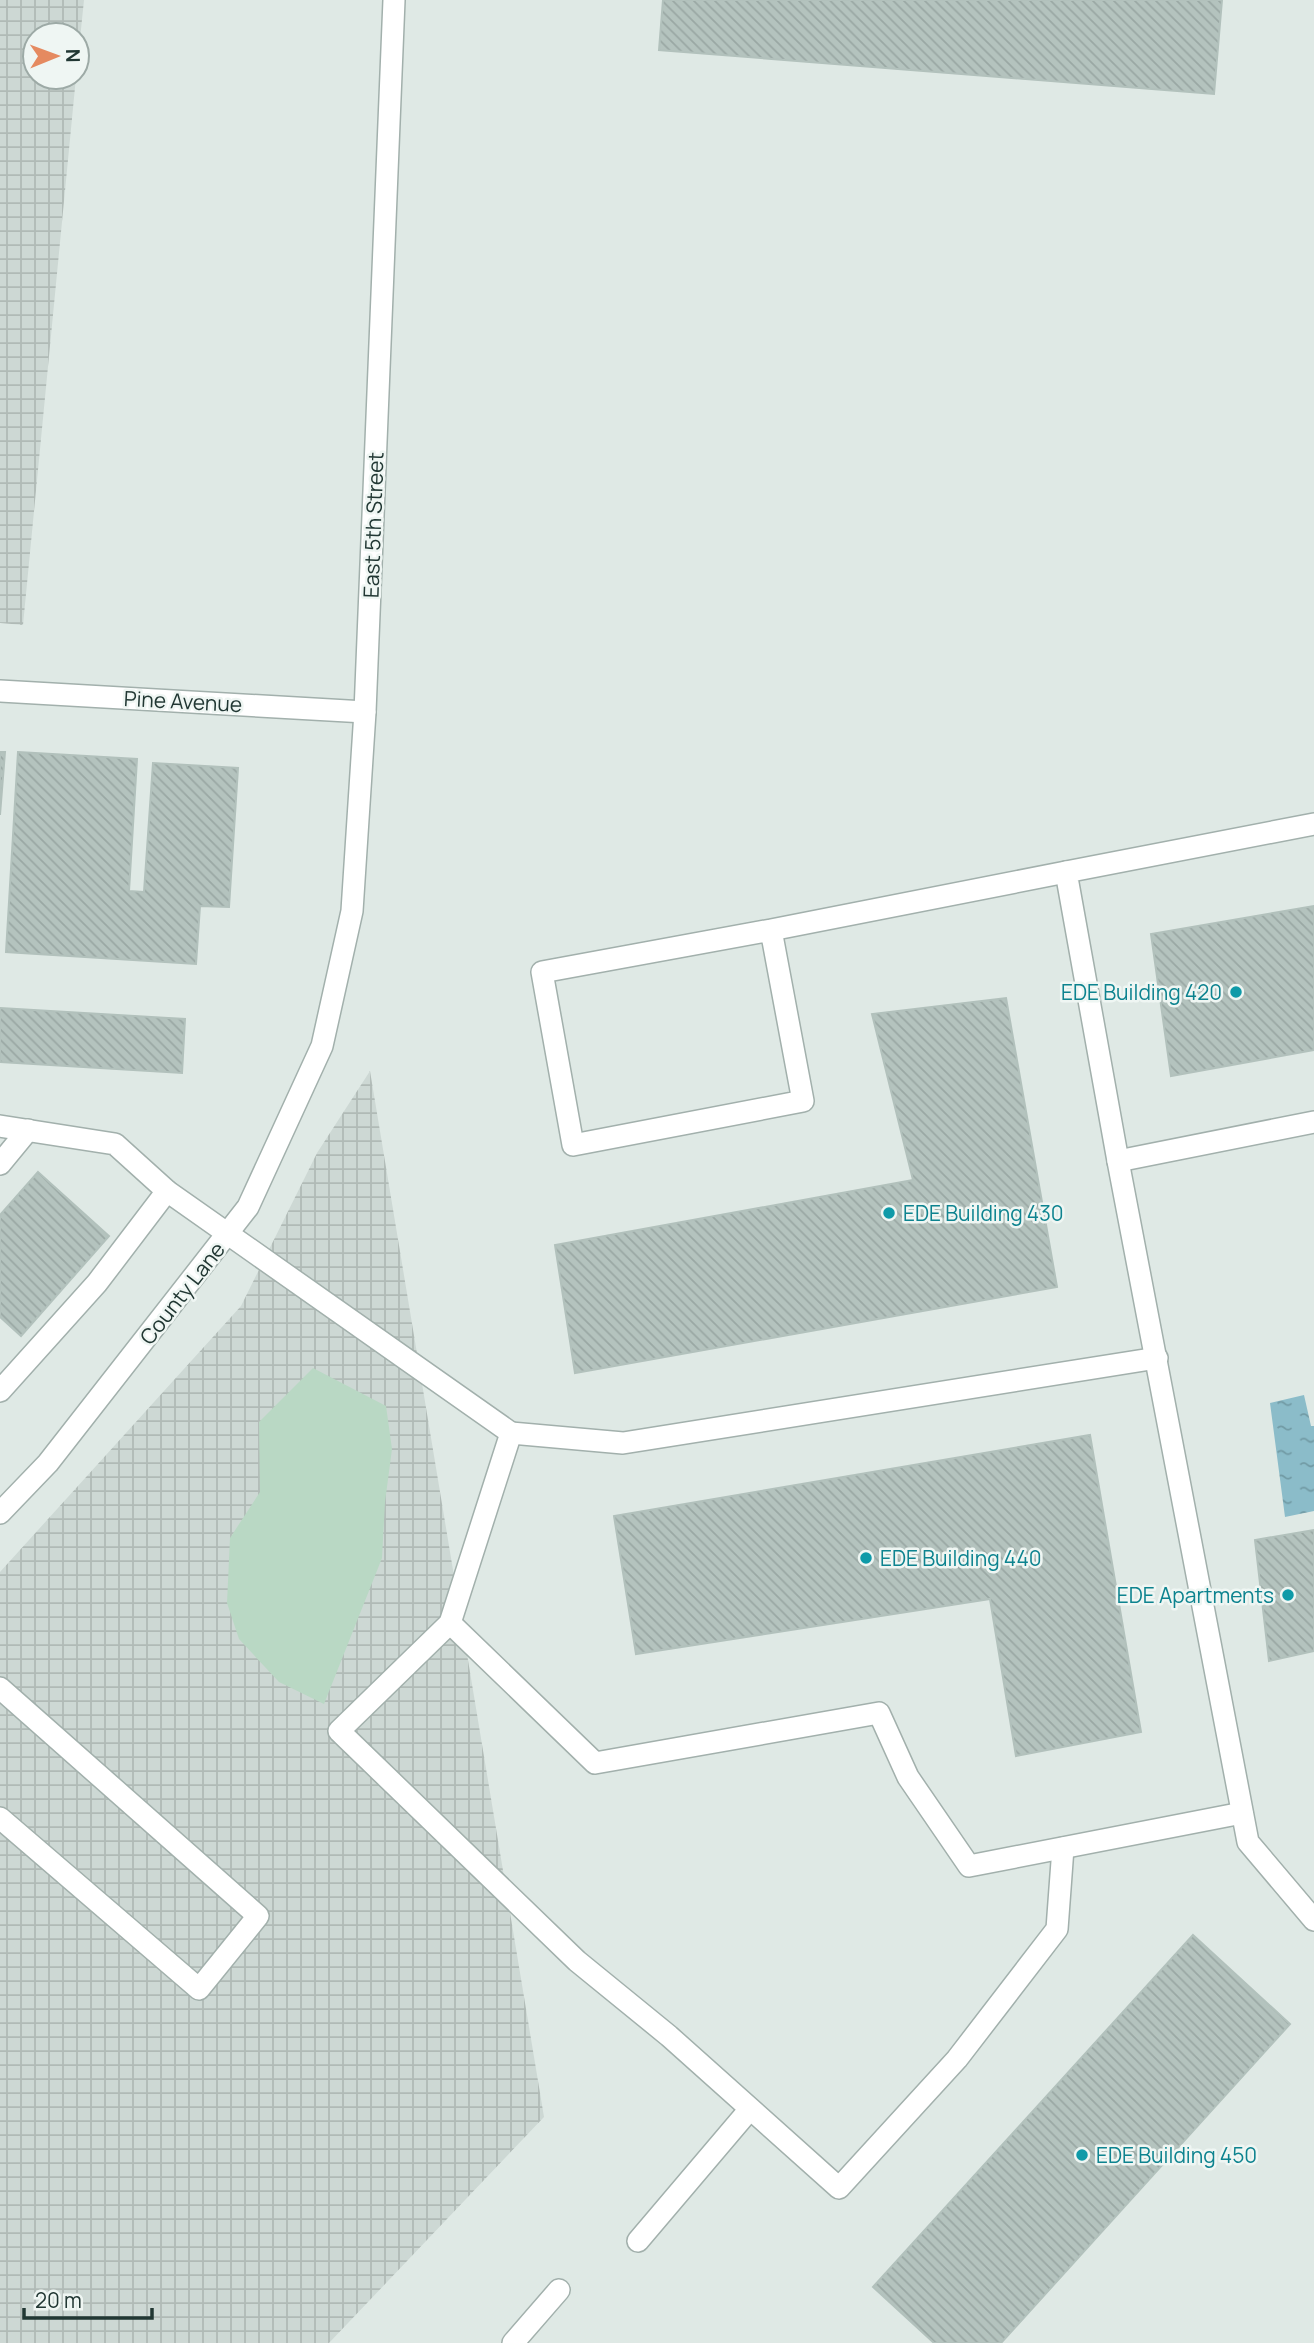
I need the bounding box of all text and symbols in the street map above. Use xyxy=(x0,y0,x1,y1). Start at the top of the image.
north arrow xyxy=(21,21,91,91)
text: N xyxy=(60,49,86,63)
street label: East 5th Street xyxy=(356,451,390,599)
street label: Pine Avenue xyxy=(123,684,243,718)
place label: EDE Building 420 xyxy=(1061,978,1222,1006)
marker: EDE Building 420 xyxy=(1228,984,1244,1000)
place label: EDE Building 430 xyxy=(903,1199,1064,1227)
marker: EDE Building 430 xyxy=(881,1205,897,1221)
street label: County Lane xyxy=(133,1236,231,1350)
place label: EDE Building 440 xyxy=(880,1544,1042,1572)
marker: EDE Building 440 xyxy=(858,1550,874,1566)
place label: EDE Apartments xyxy=(1117,1581,1274,1609)
marker: EDE Apartments xyxy=(1280,1587,1296,1603)
place label: EDE Building 450 xyxy=(1096,2141,1257,2169)
marker: EDE Building 450 xyxy=(1074,2147,1090,2163)
scale bar xyxy=(24,2276,152,2320)
text: 20 m xyxy=(35,2286,82,2314)

